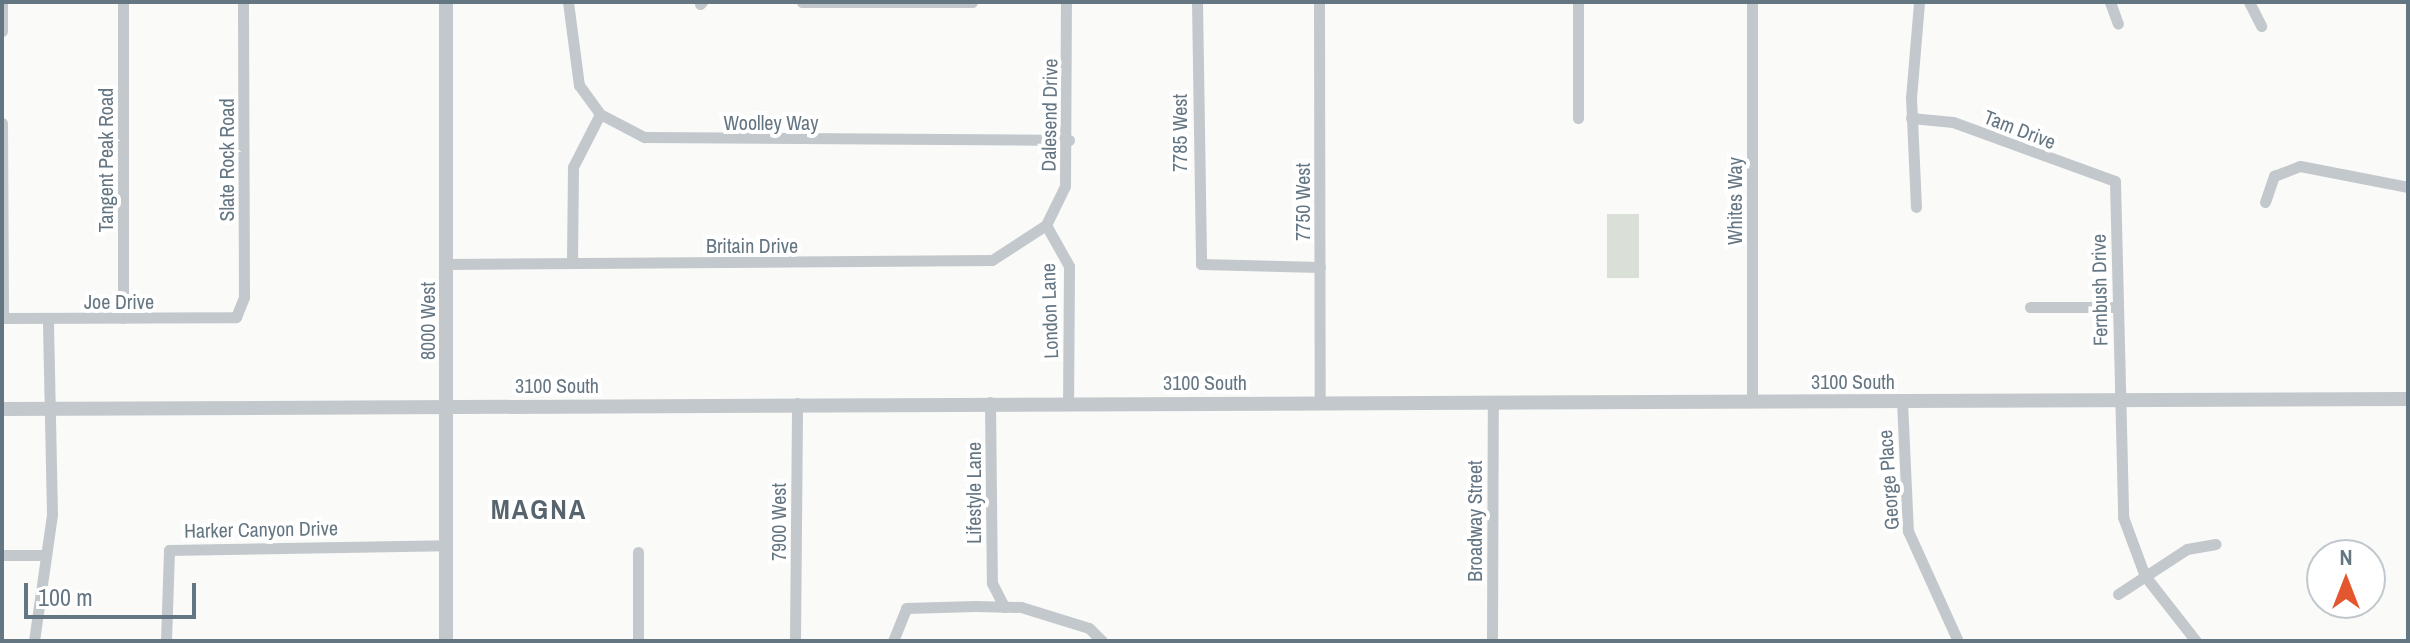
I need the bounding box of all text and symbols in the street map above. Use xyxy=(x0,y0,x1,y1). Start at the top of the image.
street label: Dalesend Drive xyxy=(1036,58,1062,172)
street label: Tangent Peak Road xyxy=(93,88,117,232)
street label: 7785 West xyxy=(1167,94,1191,172)
street label: Slate Rock Road xyxy=(214,98,238,222)
street label: Tam Drive xyxy=(1981,104,2059,154)
street label: Woolley Way xyxy=(724,110,818,134)
street label: Whites Way xyxy=(1722,157,1746,245)
street label: 7750 West xyxy=(1290,163,1314,241)
street label: Britain Drive xyxy=(706,233,798,257)
street label: Fernbush Drive xyxy=(2086,234,2112,346)
street label: London Lane xyxy=(1035,263,1063,359)
street label: 8000 West xyxy=(415,282,439,360)
street label: Joe Drive xyxy=(84,289,154,313)
street label: 3100 South xyxy=(1811,369,1895,393)
street label: 3100 South xyxy=(1163,370,1247,394)
street label: 3100 South xyxy=(515,373,599,397)
street label: George Place xyxy=(1873,429,1903,531)
street label: Lifestyle Lane xyxy=(961,442,985,544)
street label: Broadway Street xyxy=(1462,460,1486,582)
street label: 7900 West xyxy=(766,483,790,561)
district label: MAGNA xyxy=(491,492,587,526)
street label: Harker Canyon Drive xyxy=(184,516,338,542)
north arrow xyxy=(2306,539,2386,619)
text: N xyxy=(2339,542,2353,572)
scale bar xyxy=(28,567,200,617)
text: 100 m xyxy=(38,581,93,613)

